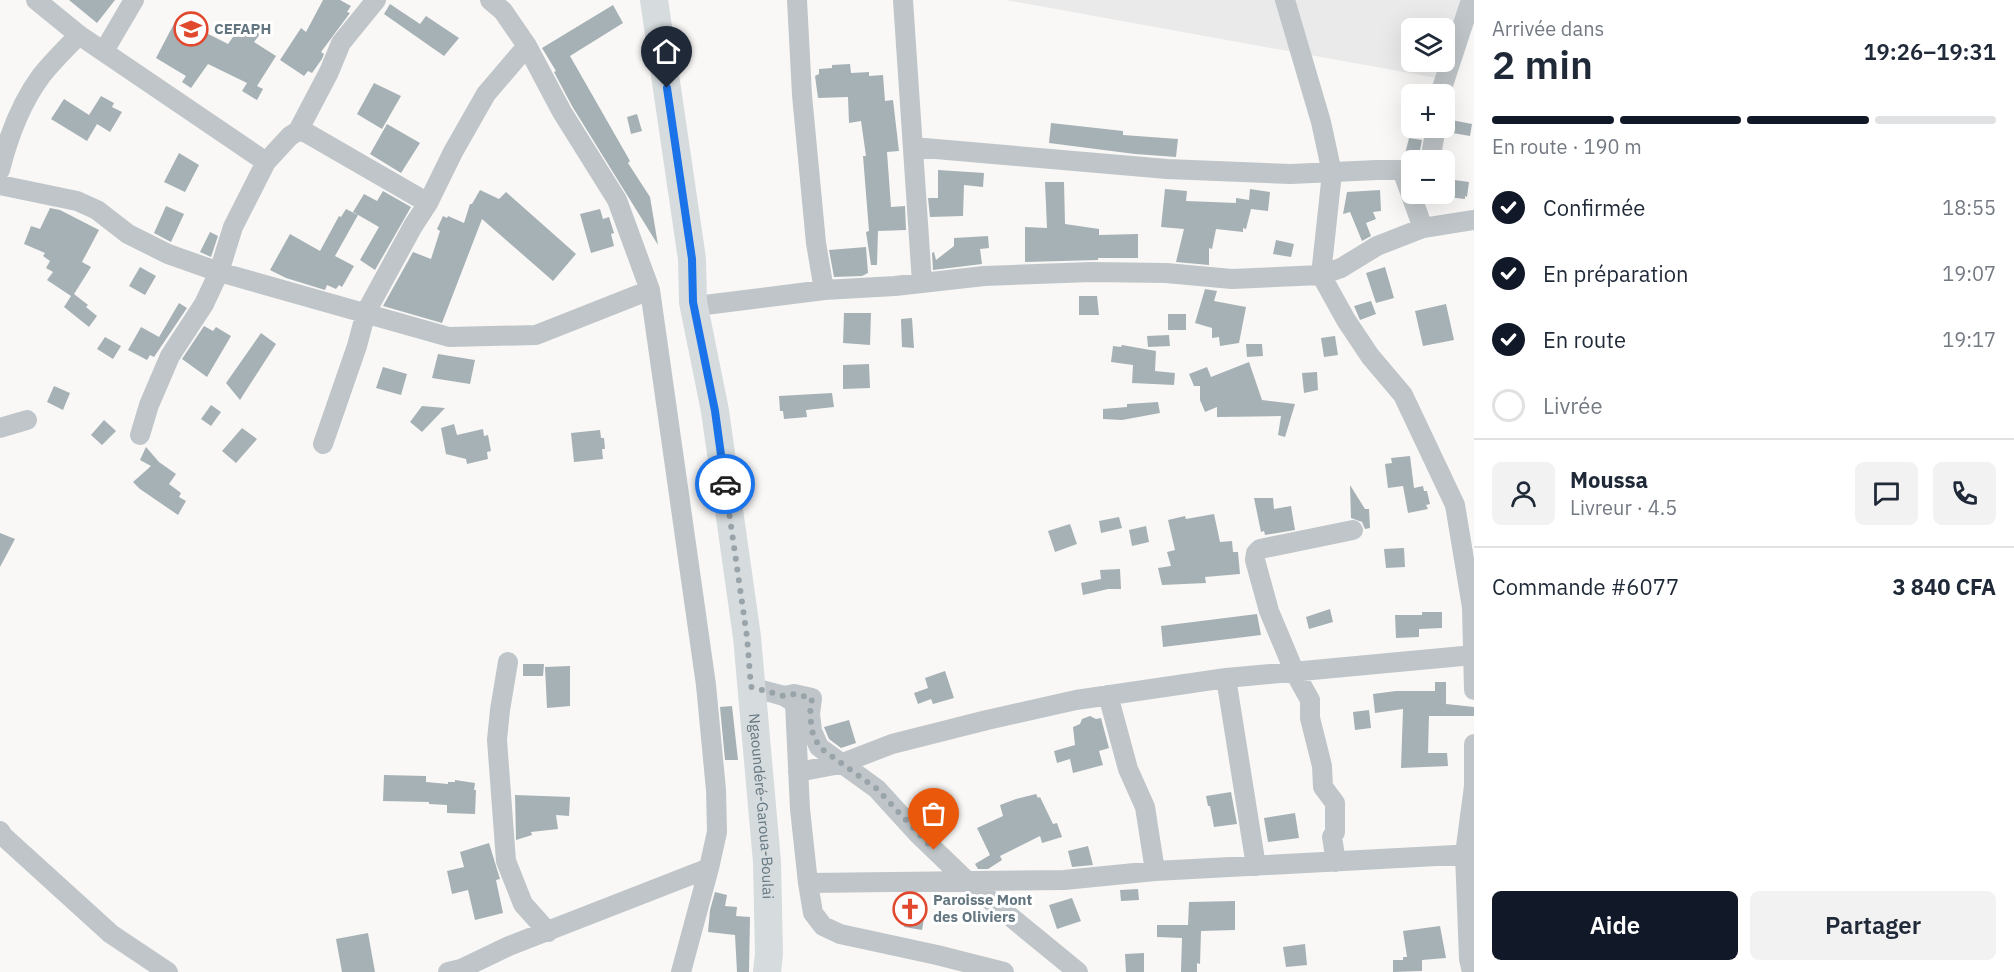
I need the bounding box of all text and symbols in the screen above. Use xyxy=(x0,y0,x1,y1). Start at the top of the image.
school or university icon: CEFAPH xyxy=(173,11,209,47)
text: Arrivée dans xyxy=(1492,15,1604,42)
map controls xyxy=(1401,18,1455,204)
button: layers xyxy=(1401,18,1455,72)
place label: CEFAPH xyxy=(214,19,271,38)
pin xyxy=(641,26,692,88)
icon: home xyxy=(650,35,683,68)
text: 19:26–19:31 xyxy=(1863,37,1996,66)
text: 2 min xyxy=(1492,39,1593,90)
button: + xyxy=(1401,84,1455,138)
text: En route · 190 m xyxy=(1492,133,1642,160)
button: − xyxy=(1401,150,1455,204)
icon: check xyxy=(1492,191,1525,224)
text: Confirmée xyxy=(1543,193,1645,222)
text: 18:55 xyxy=(1942,194,1996,221)
icon: check xyxy=(1492,257,1525,290)
text: En préparation xyxy=(1543,259,1689,288)
text: 19:07 xyxy=(1942,260,1996,287)
icon: check xyxy=(1492,323,1525,356)
text: En route xyxy=(1543,325,1626,354)
text: 19:17 xyxy=(1942,326,1996,353)
text: Livrée xyxy=(1543,391,1602,420)
courier xyxy=(695,454,755,514)
button: person xyxy=(1492,462,1555,525)
button: chat xyxy=(1855,462,1918,525)
button: phone xyxy=(1933,462,1996,525)
text: Moussa xyxy=(1570,465,1648,494)
icon: car xyxy=(709,468,742,501)
text: Livreur · 4.5 xyxy=(1570,494,1677,521)
text: Commande #6077 xyxy=(1492,572,1679,601)
text: 3 840 CFA xyxy=(1892,572,1996,601)
street label: Ngaoundéré-Garoua-Boulai xyxy=(745,712,778,899)
pin xyxy=(908,788,959,850)
icon: bag xyxy=(917,797,950,830)
place label: Paroisse Mont des Oliviers xyxy=(933,890,1033,926)
church icon: Paroisse Mont des Oliviers xyxy=(892,891,928,927)
button: Aide xyxy=(1492,891,1738,960)
button: Partager xyxy=(1750,891,1996,960)

